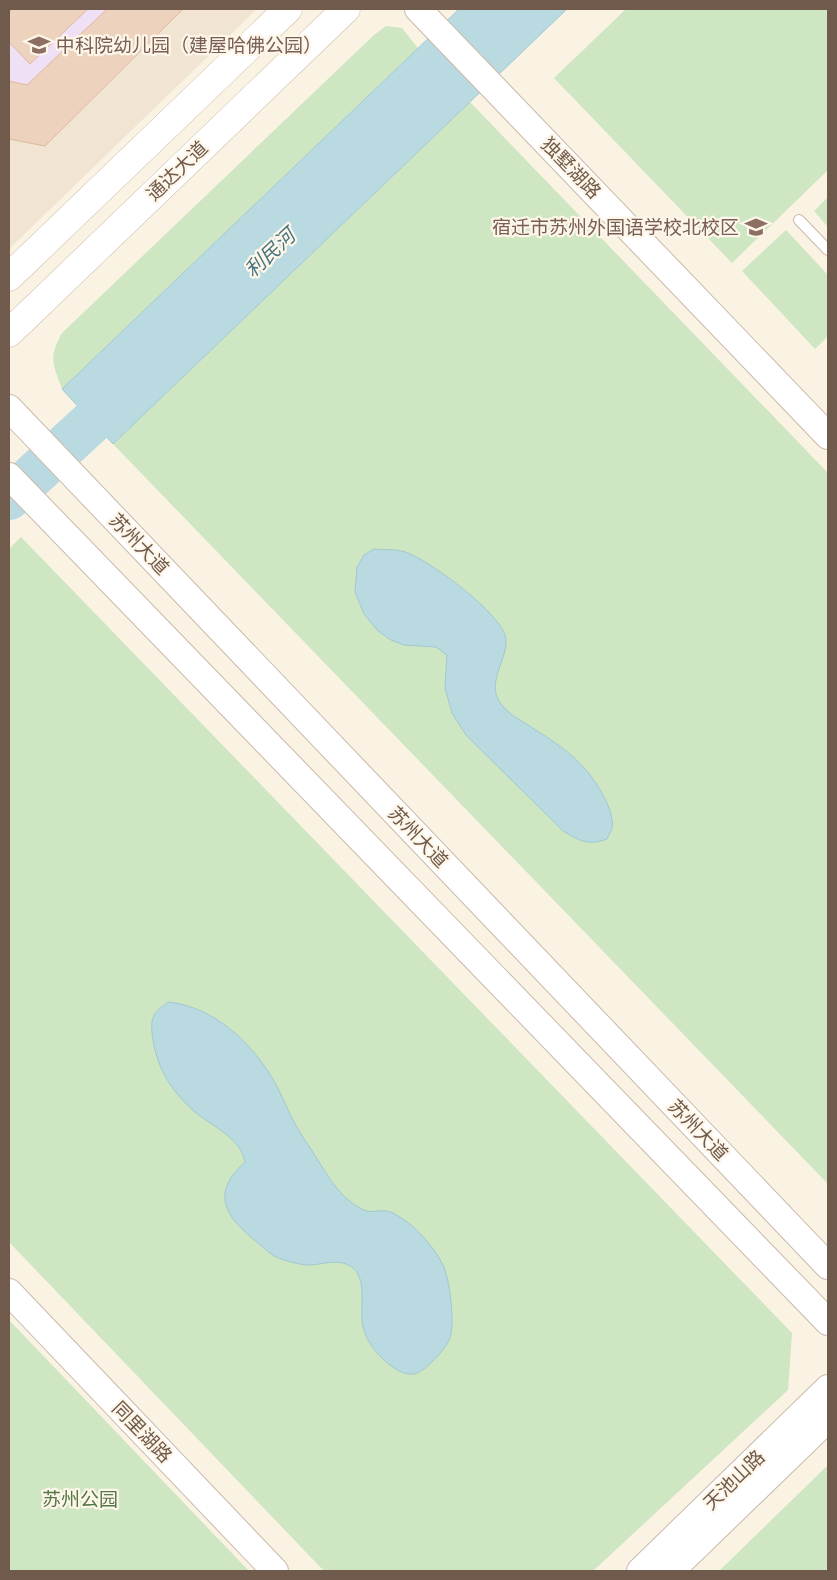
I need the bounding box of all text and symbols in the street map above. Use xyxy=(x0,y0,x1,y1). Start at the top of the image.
school or university icon: 中科院幼儿园（建屋哈佛公园） xyxy=(26,32,52,58)
place label: 中科院幼儿园（建屋哈佛公园） xyxy=(56,33,322,58)
street label: 独墅湖路 xyxy=(536,132,606,204)
street label: 通达大道 xyxy=(141,136,213,206)
school or university icon: 宿迁市苏州外国语学校北校区 xyxy=(743,214,769,240)
place label: 宿迁市苏州外国语学校北校区 xyxy=(492,215,739,240)
water label: 利民河 xyxy=(239,220,304,283)
street label: 苏州大道 xyxy=(104,508,174,580)
street label: 苏州大道 xyxy=(383,801,453,873)
street label: 苏州大道 xyxy=(663,1094,733,1166)
street label: 同里湖路 xyxy=(107,1396,177,1468)
street label: 天池山路 xyxy=(698,1445,770,1515)
park label: 苏州公园 xyxy=(42,1487,118,1512)

